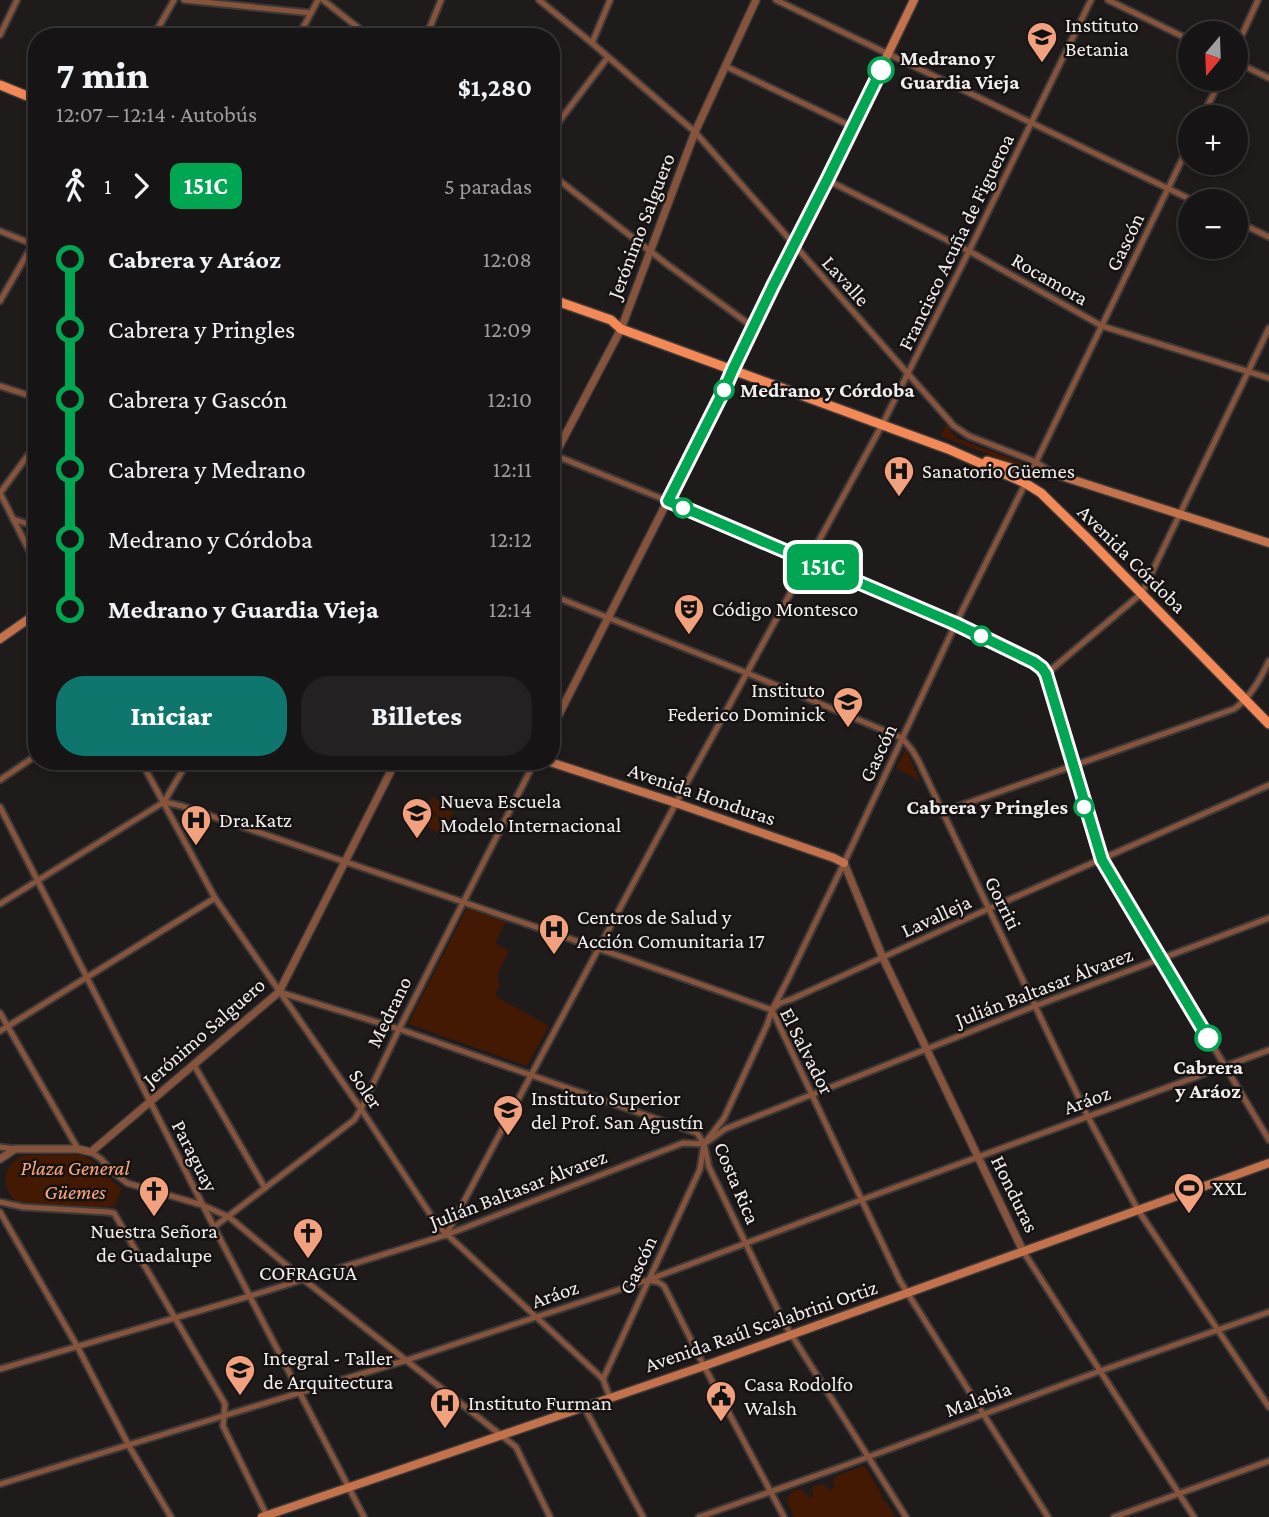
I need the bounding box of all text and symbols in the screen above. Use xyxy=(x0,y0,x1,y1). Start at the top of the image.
place label: Instituto Betania xyxy=(1065,13,1139,61)
school or university icon: Instituto Betania xyxy=(1025,20,1059,64)
north arrow xyxy=(1178,21,1248,91)
map controls xyxy=(1178,21,1248,259)
place label: Medrano y Guardia Vieja xyxy=(900,46,1020,94)
text: 7 min xyxy=(56,54,149,96)
marker: Medrano y Guardia Vieja xyxy=(868,57,894,83)
text: $1,280 xyxy=(458,73,532,102)
text: 12:07 – 12:14 · Autobús xyxy=(56,101,257,127)
button: + xyxy=(1178,105,1248,175)
street label: Francisco Acuña de Figueroa xyxy=(893,130,1019,354)
street label: Jerónimo Salguero xyxy=(602,150,680,304)
icon: walk xyxy=(56,167,94,205)
icon: forward xyxy=(122,167,160,205)
text: 151C xyxy=(184,172,228,199)
text: 1 xyxy=(104,173,112,199)
text: 5 paradas xyxy=(444,173,532,199)
button: − xyxy=(1178,189,1248,259)
street label: Gascón xyxy=(1101,209,1149,275)
text: Cabrera y Aráoz xyxy=(108,245,281,274)
text: 12:08 xyxy=(483,246,532,272)
street label: Rocamora xyxy=(1007,248,1093,311)
street label: Lavalle xyxy=(817,251,875,311)
text: Cabrera y Pringles xyxy=(108,315,295,344)
text: 12:09 xyxy=(483,316,532,342)
place label: Medrano y Córdoba xyxy=(740,378,915,402)
marker: Medrano y Córdoba xyxy=(714,380,734,400)
text: Cabrera y Gascón xyxy=(108,385,287,414)
text: 12:10 xyxy=(488,386,532,412)
hospital icon: Sanatorio Güemes xyxy=(882,454,916,498)
text: Cabrera y Medrano xyxy=(108,455,306,484)
text: 12:11 xyxy=(493,456,532,482)
place label: Sanatorio Güemes xyxy=(922,459,1075,483)
unlabelled marker xyxy=(673,498,693,518)
street label: Avenida Córdoba xyxy=(1073,500,1191,618)
text: Medrano y Córdoba xyxy=(108,525,313,554)
text: 12:12 xyxy=(490,526,532,552)
line badge: 151C xyxy=(774,544,872,590)
text: 151C xyxy=(801,553,845,580)
theatre icon: Código Montesco xyxy=(672,592,706,636)
text: Medrano y Guardia Vieja xyxy=(108,595,379,624)
text: 12:14 xyxy=(489,596,532,622)
place label: Código Montesco xyxy=(712,597,858,621)
unlabelled marker xyxy=(971,626,991,646)
button: Iniciar xyxy=(56,676,287,756)
button: Billetes xyxy=(301,676,532,756)
place label: Instituto Federico Dominick xyxy=(667,678,825,726)
school or university icon: Instituto Federico Dominick xyxy=(831,685,865,729)
street label: Gascón xyxy=(854,720,902,786)
street label: Avenida Honduras xyxy=(625,758,779,830)
place label: Nueva Escuela Modelo Internacional xyxy=(440,789,621,837)
place label: Cabrera y Pringles xyxy=(906,795,1068,819)
school or university icon: Nueva Escuela Modelo Internacional xyxy=(400,796,434,840)
marker: Cabrera y Pringles xyxy=(1074,797,1094,817)
hospital icon: Dra.Katz xyxy=(179,803,213,847)
place label: Dra.Katz xyxy=(219,808,292,832)
street label: Gorriti xyxy=(980,872,1026,934)
street label: Lavalleja xyxy=(897,889,975,943)
place label: Centros de Salud y Acción Comunitaria 17 xyxy=(577,905,765,953)
hospital icon: Centros de Salud y Acción Comunitaria 17 xyxy=(537,912,571,956)
street label: Julián Baltasar Álvarez xyxy=(950,942,1136,1033)
street label: Jerónimo Salguero xyxy=(137,972,270,1093)
street label: Medrano xyxy=(362,973,416,1051)
street label: El Salvador xyxy=(775,1004,839,1099)
marker: Cabrera y Aráoz xyxy=(1195,1025,1221,1051)
place label: Cabrera y Aráoz xyxy=(1173,1055,1244,1103)
street label: Soler xyxy=(344,1065,388,1114)
street label: Aráoz xyxy=(1060,1080,1114,1119)
place label: Instituto Superior del Prof. San Agustín xyxy=(531,1086,704,1134)
school or university icon: Instituto Superior del Prof. San Agustín xyxy=(491,1093,525,1137)
street label: Paraguay xyxy=(167,1116,223,1196)
street label: Costa Rica xyxy=(709,1138,765,1228)
street label: Julián Baltasar Álvarez xyxy=(424,1144,610,1235)
street label: Honduras xyxy=(986,1152,1044,1236)
park label: Plaza General Güemes xyxy=(20,1156,130,1204)
sports icon: XXL xyxy=(1172,1171,1206,1215)
church icon: Nuestra Señora de Guadalupe xyxy=(137,1174,171,1218)
place label: XXL xyxy=(1212,1176,1247,1200)
church icon: COFRAGUA xyxy=(291,1216,325,1260)
place label: Nuestra Señora de Guadalupe xyxy=(90,1219,218,1267)
street label: Gascón xyxy=(614,1232,662,1298)
place label: COFRAGUA xyxy=(259,1261,357,1285)
street label: Aráoz xyxy=(528,1275,582,1313)
street label: Avenida Raúl Scalabrini Ortiz xyxy=(642,1275,881,1377)
place label: Integral - Taller de Arquitectura xyxy=(263,1346,393,1394)
school or university icon: Integral - Taller de Arquitectura xyxy=(223,1353,257,1397)
place label: Casa Rodolfo Walsh xyxy=(744,1372,853,1420)
street label: Malabia xyxy=(942,1376,1014,1422)
public building icon: Casa Rodolfo Walsh xyxy=(704,1379,738,1423)
hospital icon: Instituto Furman xyxy=(428,1386,462,1430)
place label: Instituto Furman xyxy=(468,1391,612,1415)

